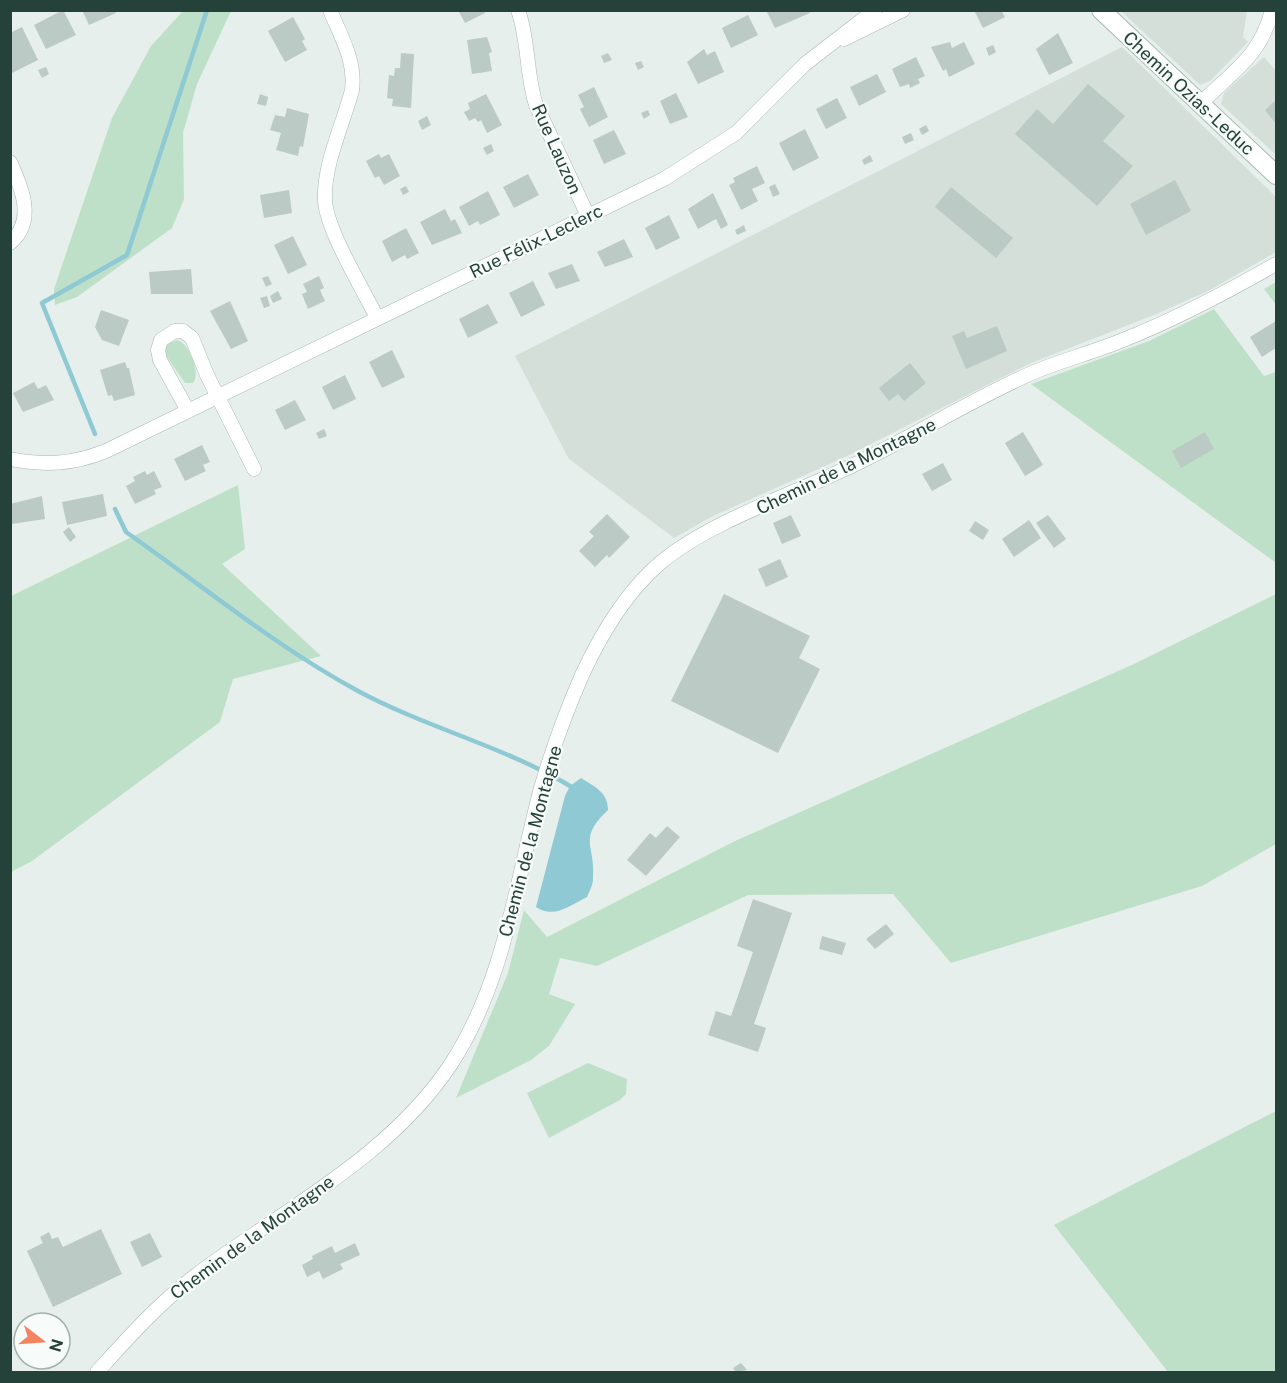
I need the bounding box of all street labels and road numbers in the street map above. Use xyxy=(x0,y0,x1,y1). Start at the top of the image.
street label: Chemin Ozias-Leduc xyxy=(1119,27,1259,159)
street label: Rue Lauzon xyxy=(528,101,586,197)
street label: Rue Félix-Leclerc xyxy=(466,200,606,282)
street label: Chemin de la Montagne xyxy=(753,413,939,519)
street label: Chemin de la Montagne xyxy=(494,743,566,939)
street label: Chemin de la Montagne xyxy=(166,1171,338,1303)

